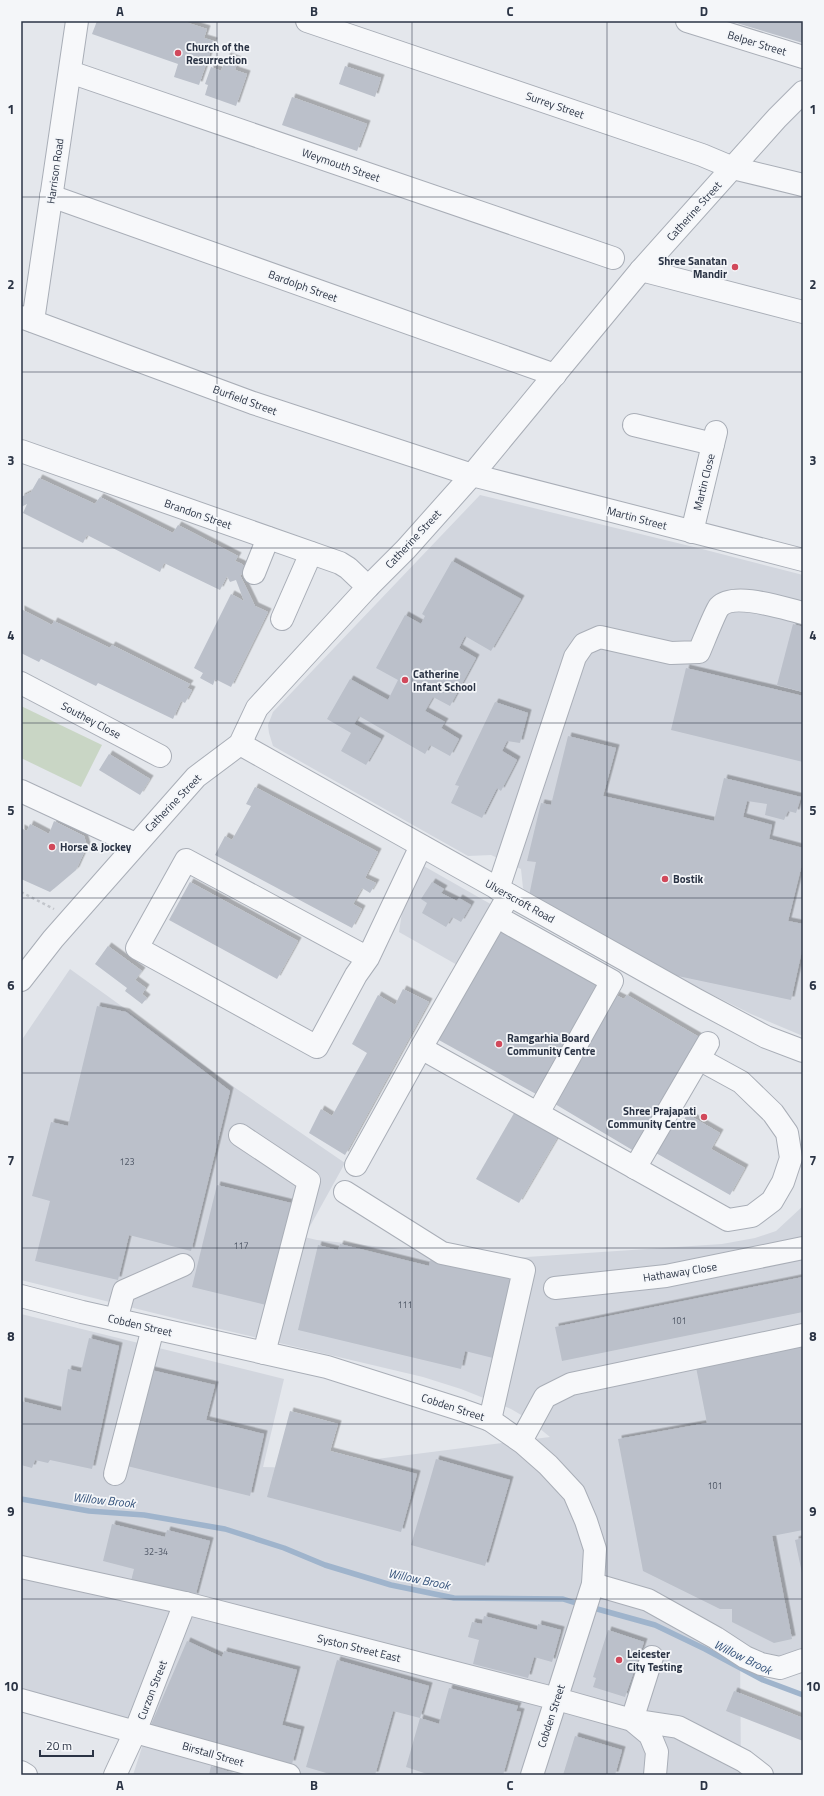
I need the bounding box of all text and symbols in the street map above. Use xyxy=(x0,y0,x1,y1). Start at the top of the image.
text: A xyxy=(116,1,124,21)
text: B xyxy=(310,1,318,21)
text: C xyxy=(506,1,514,21)
text: D xyxy=(700,1,708,21)
street label: Belper Street xyxy=(726,26,789,60)
place label: Church of the Resurrection xyxy=(186,39,250,68)
marker: Church of the Resurrection xyxy=(173,48,183,58)
street label: Surrey Street xyxy=(524,88,587,123)
text: 1 xyxy=(7,99,15,119)
text: 1 xyxy=(809,99,817,119)
street label: Harrison Road xyxy=(42,137,68,205)
street label: Weymouth Street xyxy=(300,144,382,186)
street label: Catherine Street xyxy=(663,178,725,244)
place label: Shree Sanatan Mandir xyxy=(658,253,727,282)
marker: Shree Sanatan Mandir xyxy=(730,262,740,272)
street label: Bardolph Street xyxy=(266,266,340,306)
text: 2 xyxy=(7,274,15,294)
text: 2 xyxy=(809,274,817,294)
street label: Burfield Street xyxy=(211,381,279,419)
text: 3 xyxy=(7,450,15,470)
text: 3 xyxy=(809,450,817,470)
street label: Martin Close xyxy=(689,451,719,512)
street label: Brandon Street xyxy=(162,495,234,533)
street label: Martin Street xyxy=(605,502,669,534)
street label: Catherine Street xyxy=(381,506,445,572)
text: 4 xyxy=(7,625,15,645)
text: 4 xyxy=(809,625,817,645)
place label: Catherine Infant School xyxy=(413,666,476,695)
marker: Catherine Infant School xyxy=(400,675,410,685)
street label: Southey Close xyxy=(58,698,124,743)
street label: Catherine Street xyxy=(141,770,205,836)
text: 5 xyxy=(7,800,15,820)
text: 5 xyxy=(809,800,817,820)
place label: Horse & Jockey xyxy=(60,839,132,855)
marker: Horse & Jockey xyxy=(47,842,57,852)
place label: Bostik xyxy=(673,871,704,887)
marker: Bostik xyxy=(660,874,670,884)
street label: Ulverscroft Road xyxy=(482,875,558,927)
text: 6 xyxy=(7,975,15,995)
text: 6 xyxy=(809,975,817,995)
place label: Ramgarhia Board Community Centre xyxy=(507,1030,596,1059)
marker: Ramgarhia Board Community Centre xyxy=(494,1039,504,1049)
place label: Shree Prajapati Community Centre xyxy=(608,1103,696,1132)
marker: Shree Prajapati Community Centre xyxy=(699,1112,709,1122)
text: 7 xyxy=(7,1150,15,1170)
text: 7 xyxy=(809,1150,817,1170)
house number: 123 xyxy=(119,1155,135,1168)
house number: 117 xyxy=(233,1239,249,1252)
street label: Hathaway Close xyxy=(642,1258,719,1286)
house number: 111 xyxy=(397,1298,413,1311)
street label: Cobden Street xyxy=(106,1310,174,1340)
house number: 101 xyxy=(671,1314,687,1327)
text: 8 xyxy=(7,1326,15,1346)
text: 8 xyxy=(809,1326,817,1346)
street label: Cobden Street xyxy=(419,1389,487,1425)
house number: 101 xyxy=(707,1479,723,1492)
water label: Willow Brook xyxy=(72,1487,138,1513)
text: 9 xyxy=(7,1501,15,1521)
text: 9 xyxy=(809,1501,817,1521)
house number: 32-34 xyxy=(144,1545,168,1558)
water label: Willow Brook xyxy=(386,1563,453,1595)
street label: Syston Street East xyxy=(316,1630,403,1666)
water label: Willow Brook xyxy=(711,1635,777,1680)
place label: Leicester City Testing xyxy=(627,1646,682,1675)
marker: Leicester City Testing xyxy=(614,1655,624,1665)
street label: Curzon Street xyxy=(133,1658,171,1722)
text: 10 xyxy=(4,1676,18,1696)
text: 10 xyxy=(806,1676,820,1696)
street label: Cobden Street xyxy=(533,1682,569,1750)
scale bar xyxy=(40,1732,93,1758)
text: 20 m xyxy=(46,1736,72,1755)
street label: Birstall Street xyxy=(180,1738,246,1770)
text: A xyxy=(116,1775,124,1795)
text: B xyxy=(310,1775,318,1795)
text: C xyxy=(506,1775,514,1795)
text: D xyxy=(700,1775,708,1795)

